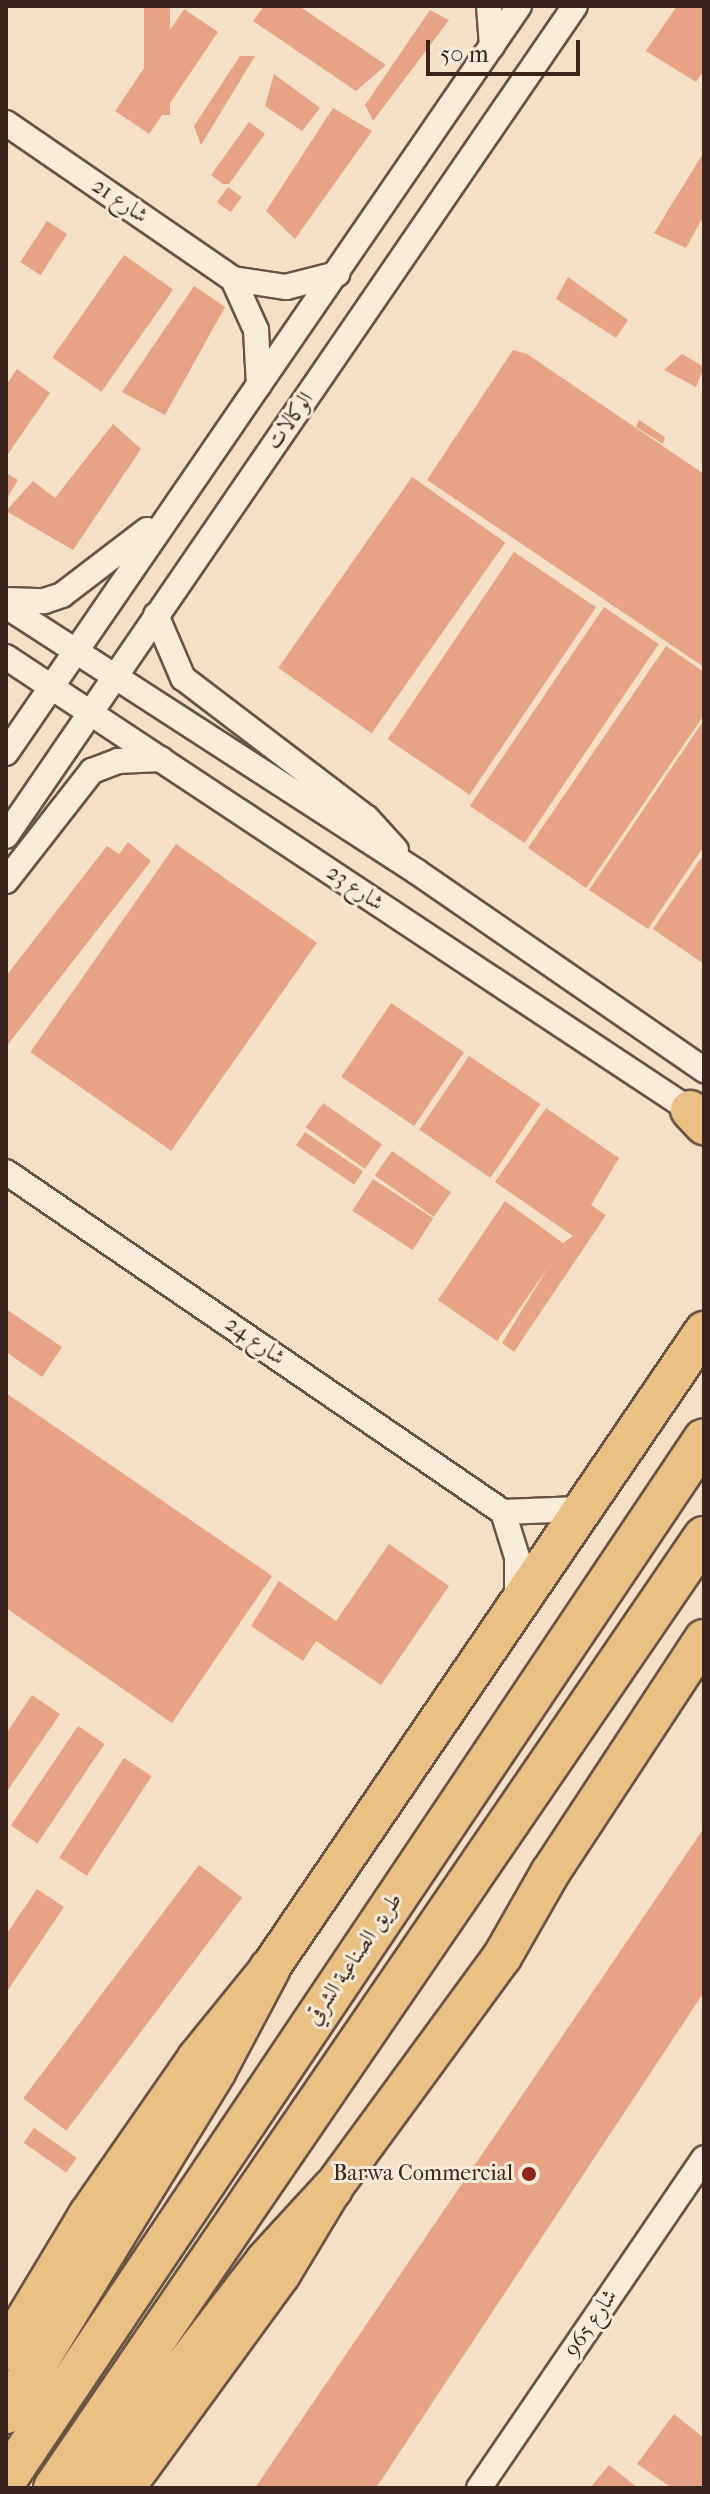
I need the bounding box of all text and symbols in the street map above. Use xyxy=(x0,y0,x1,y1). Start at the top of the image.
scale bar xyxy=(430,24,584,74)
text: 50 m xyxy=(440,40,489,68)
street label: شارع 21 xyxy=(87,173,153,229)
street label: الوكالات xyxy=(261,387,319,455)
street label: شارع 23 xyxy=(321,859,389,917)
street label: شارع 24 xyxy=(220,1311,290,1371)
street label: طريق الصناعية الشرقي xyxy=(300,1888,408,2030)
place label: Barwa Commercial xyxy=(333,2161,513,2187)
marker: Barwa Commercial xyxy=(520,2165,538,2183)
street label: شارع 965 xyxy=(559,2284,623,2362)

